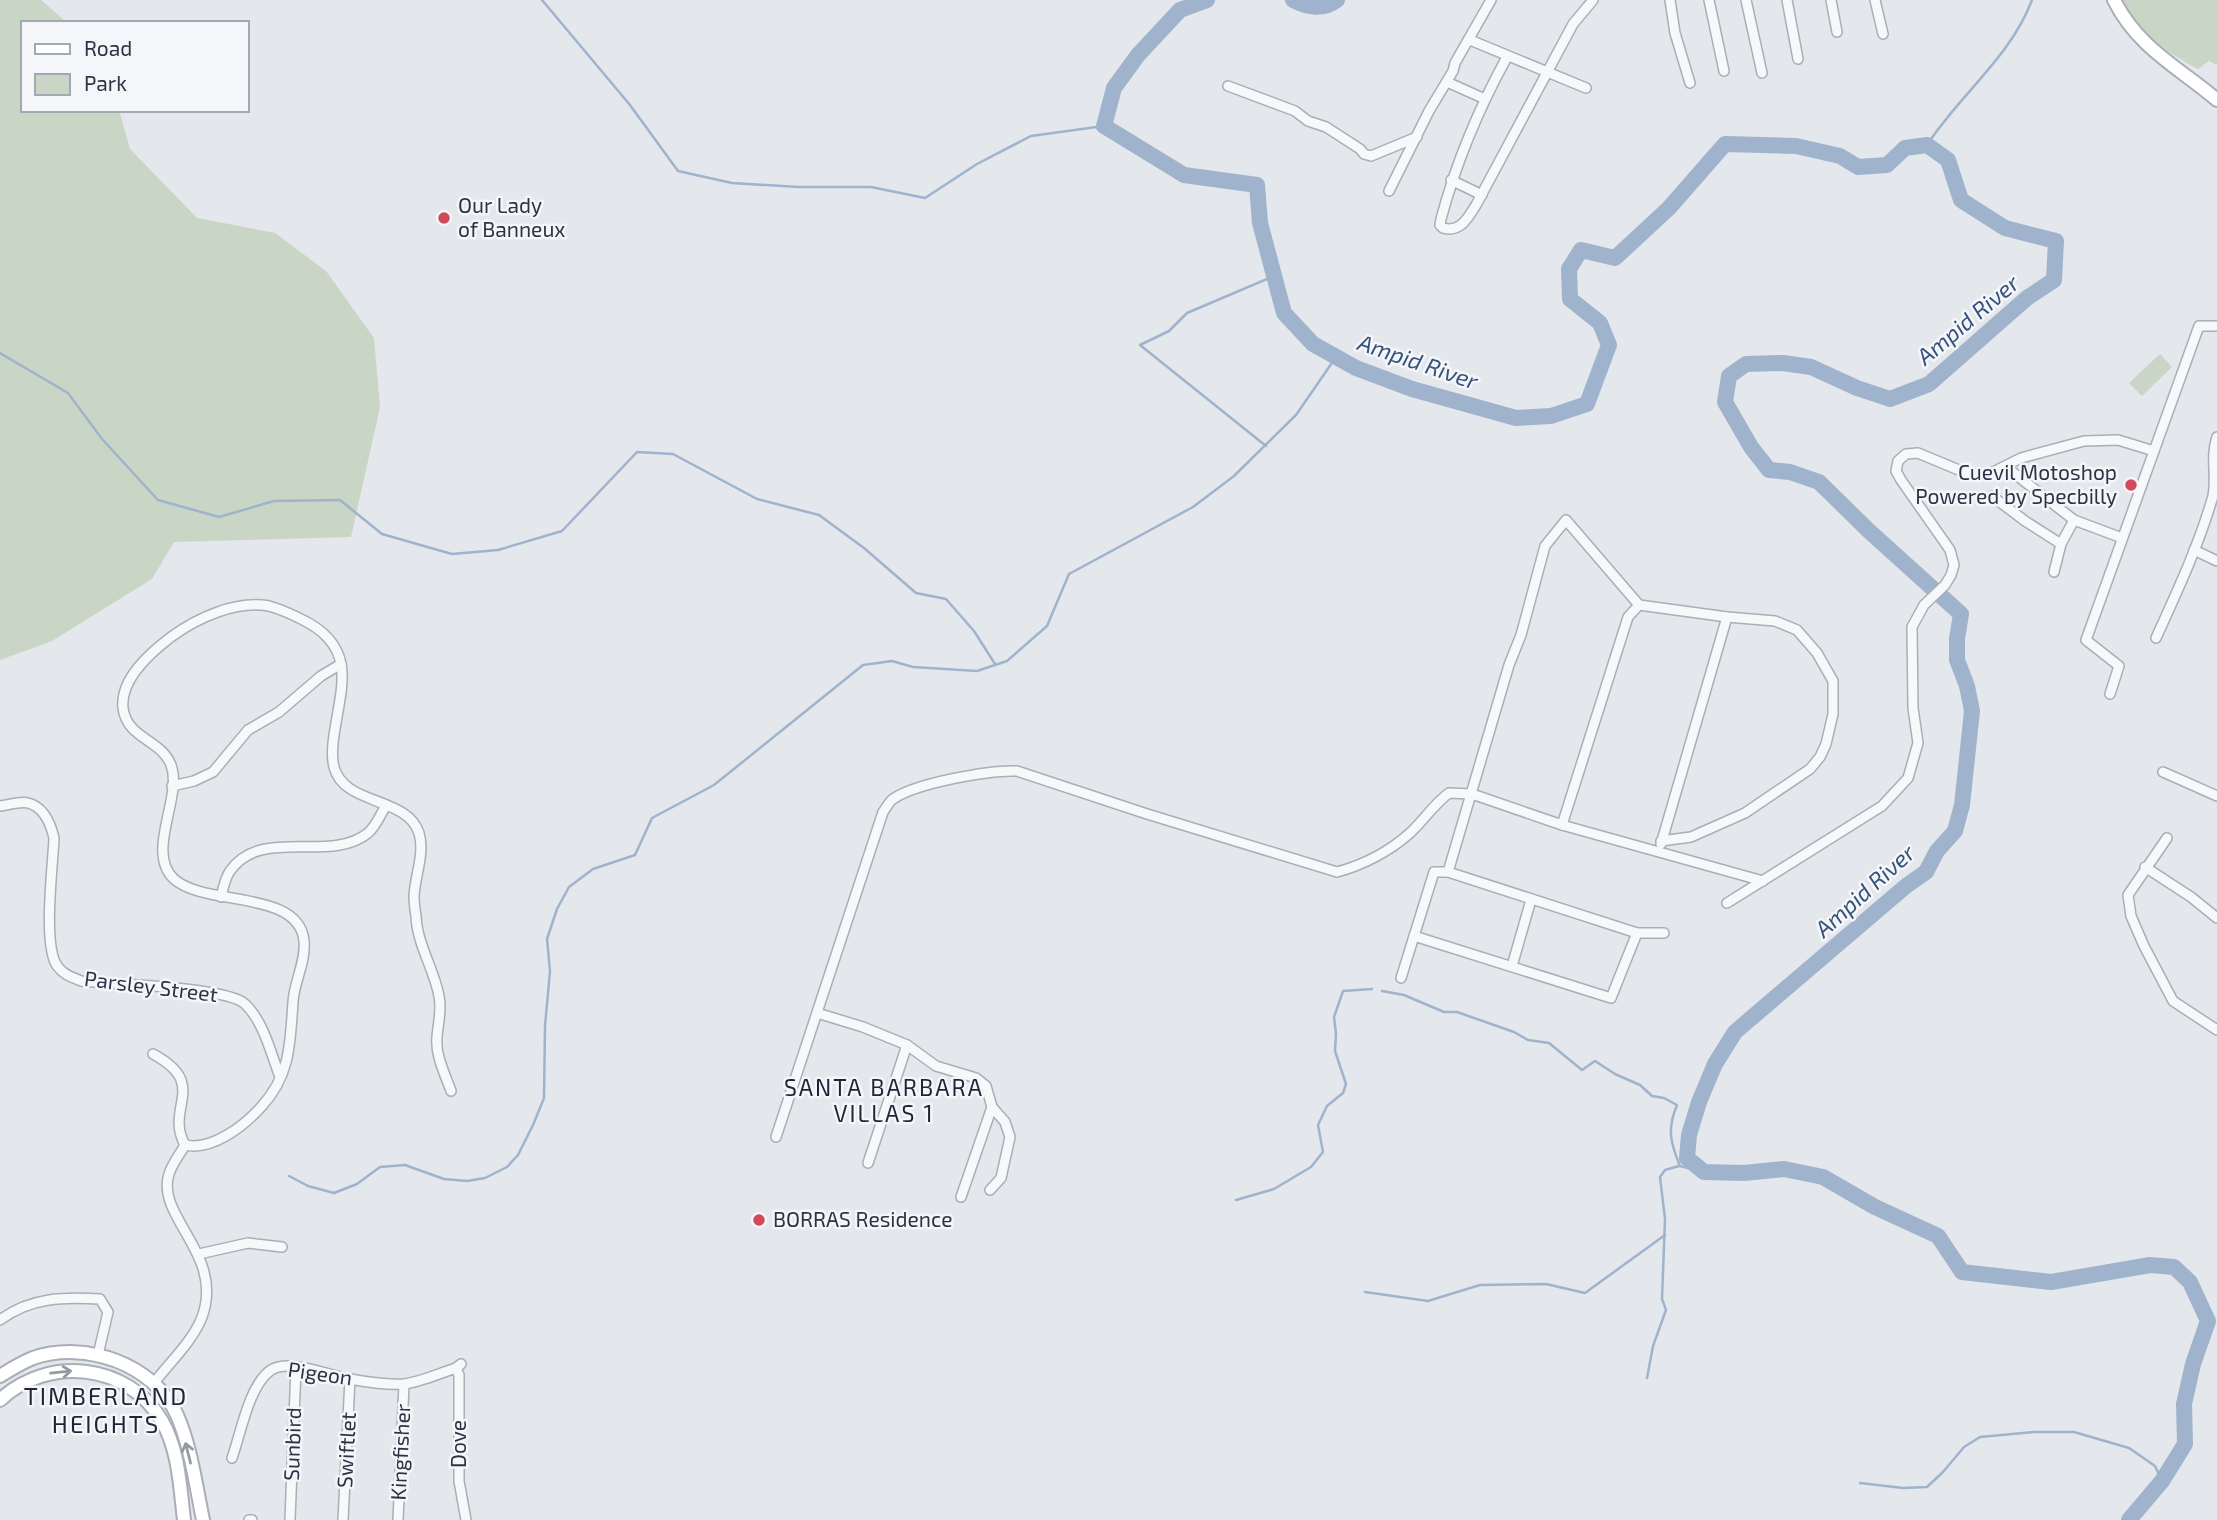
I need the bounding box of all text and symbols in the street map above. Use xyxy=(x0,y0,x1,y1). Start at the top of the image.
legend xyxy=(21,21,248,112)
text: Road xyxy=(84,35,132,60)
text: Park xyxy=(84,70,127,95)
place label: Our Lady of Banneux xyxy=(458,192,565,241)
marker: Our Lady of Banneux xyxy=(436,210,452,226)
water label: Ampid River xyxy=(1910,268,2025,371)
water label: Ampid River xyxy=(1354,327,1483,395)
place label: Cuevil Motoshop Powered by Specbilly xyxy=(1915,459,2117,508)
marker: Cuevil Motoshop Powered by Specbilly xyxy=(2123,477,2139,493)
water label: Ampid River xyxy=(1808,837,1921,943)
street label: Parsley Street xyxy=(83,965,219,1006)
district label: SANTA BARBARA VILLAS 1 xyxy=(784,1073,984,1127)
place label: BORRAS Residence xyxy=(773,1206,952,1231)
marker: BORRAS Residence xyxy=(751,1212,767,1228)
street label: Pigeon xyxy=(286,1356,354,1389)
one-way arrow xyxy=(49,1365,72,1378)
district label: TIMBERLAND HEIGHTS xyxy=(24,1381,188,1438)
street label: Kingfisher xyxy=(384,1402,415,1501)
street label: Sunbird xyxy=(278,1407,305,1481)
street label: Swiftlet xyxy=(331,1411,360,1488)
street label: Dove xyxy=(445,1420,470,1468)
one-way arrow xyxy=(181,1443,194,1465)

